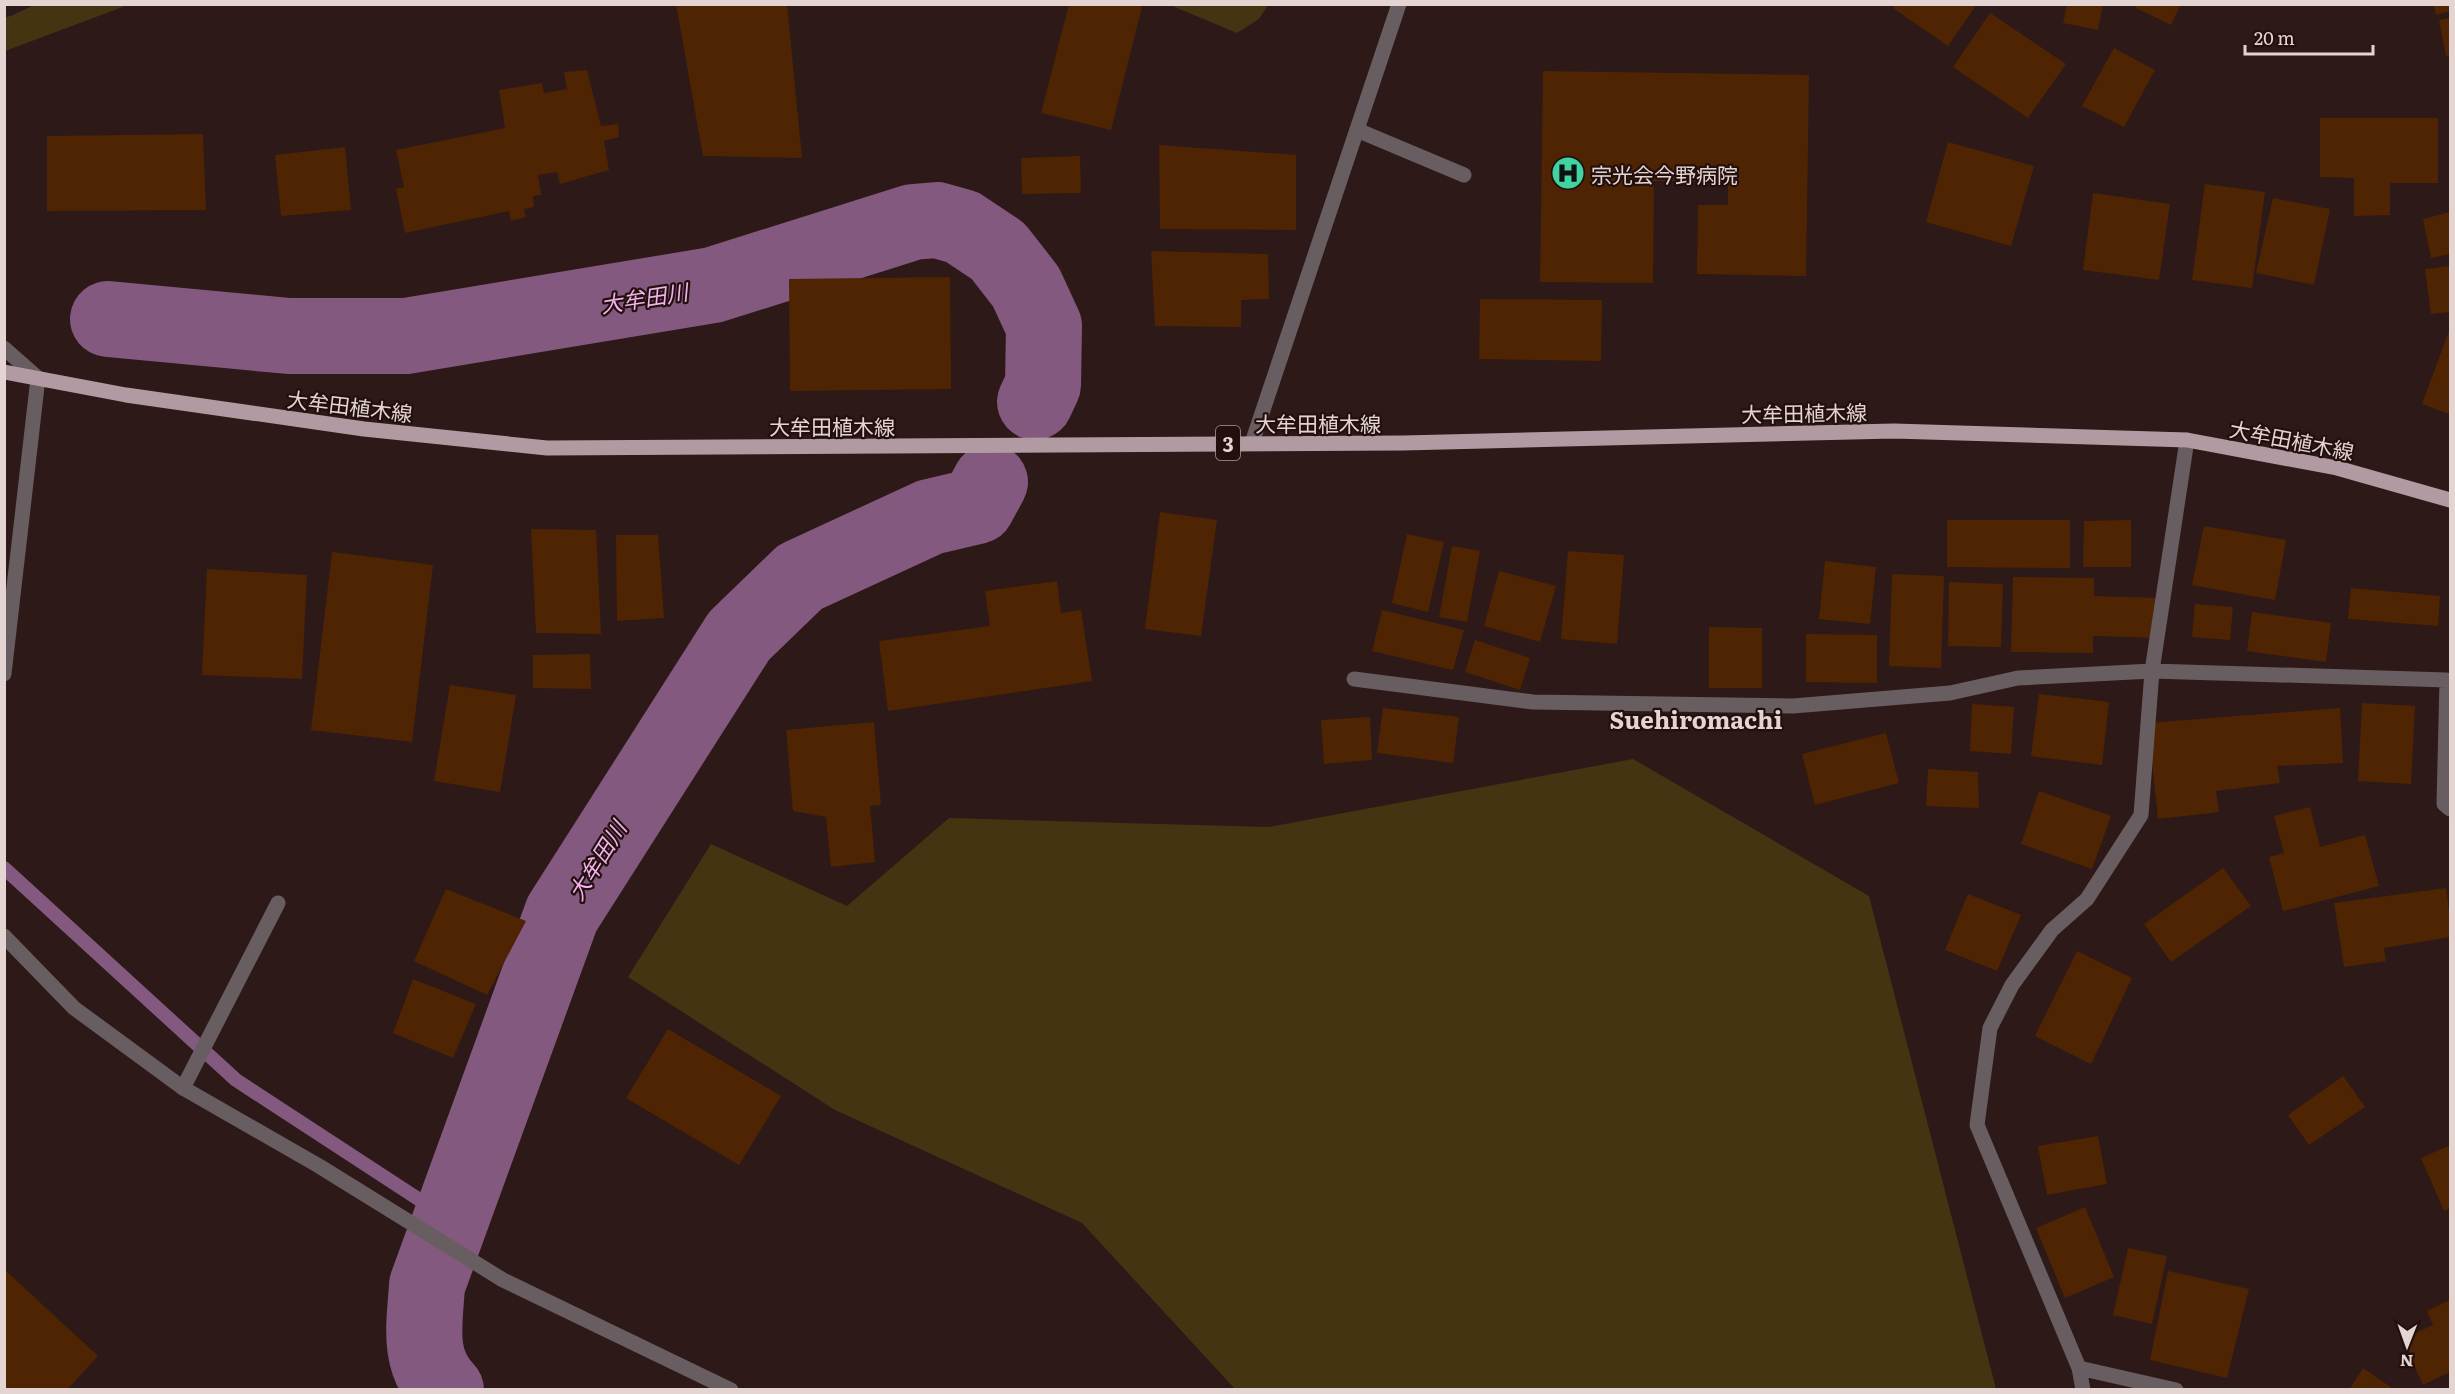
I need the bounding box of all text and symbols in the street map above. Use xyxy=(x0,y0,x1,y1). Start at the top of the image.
scale bar xyxy=(2245,18,2372,56)
text: 20 m xyxy=(2254,24,2295,51)
hospital icon: 宗光会今野病院 xyxy=(1550,155,1586,191)
place label: 宗光会今野病院 xyxy=(1591,158,1738,189)
water label: 大牟田川 xyxy=(598,274,692,320)
street label: 大牟田植木線 xyxy=(286,382,414,428)
street label: 大牟田植木線 xyxy=(1741,395,1867,429)
street label: 大牟田植木線 xyxy=(1255,407,1381,438)
street label: 大牟田植木線 xyxy=(769,410,895,441)
street label: 大牟田植木線 xyxy=(2227,412,2357,466)
road number: 3 xyxy=(1216,426,1240,460)
district label: Suehiromachi xyxy=(1610,701,1783,736)
water label: 大牟田川 xyxy=(559,812,634,906)
north arrow xyxy=(2377,1316,2437,1376)
text: N xyxy=(2400,1350,2414,1374)

